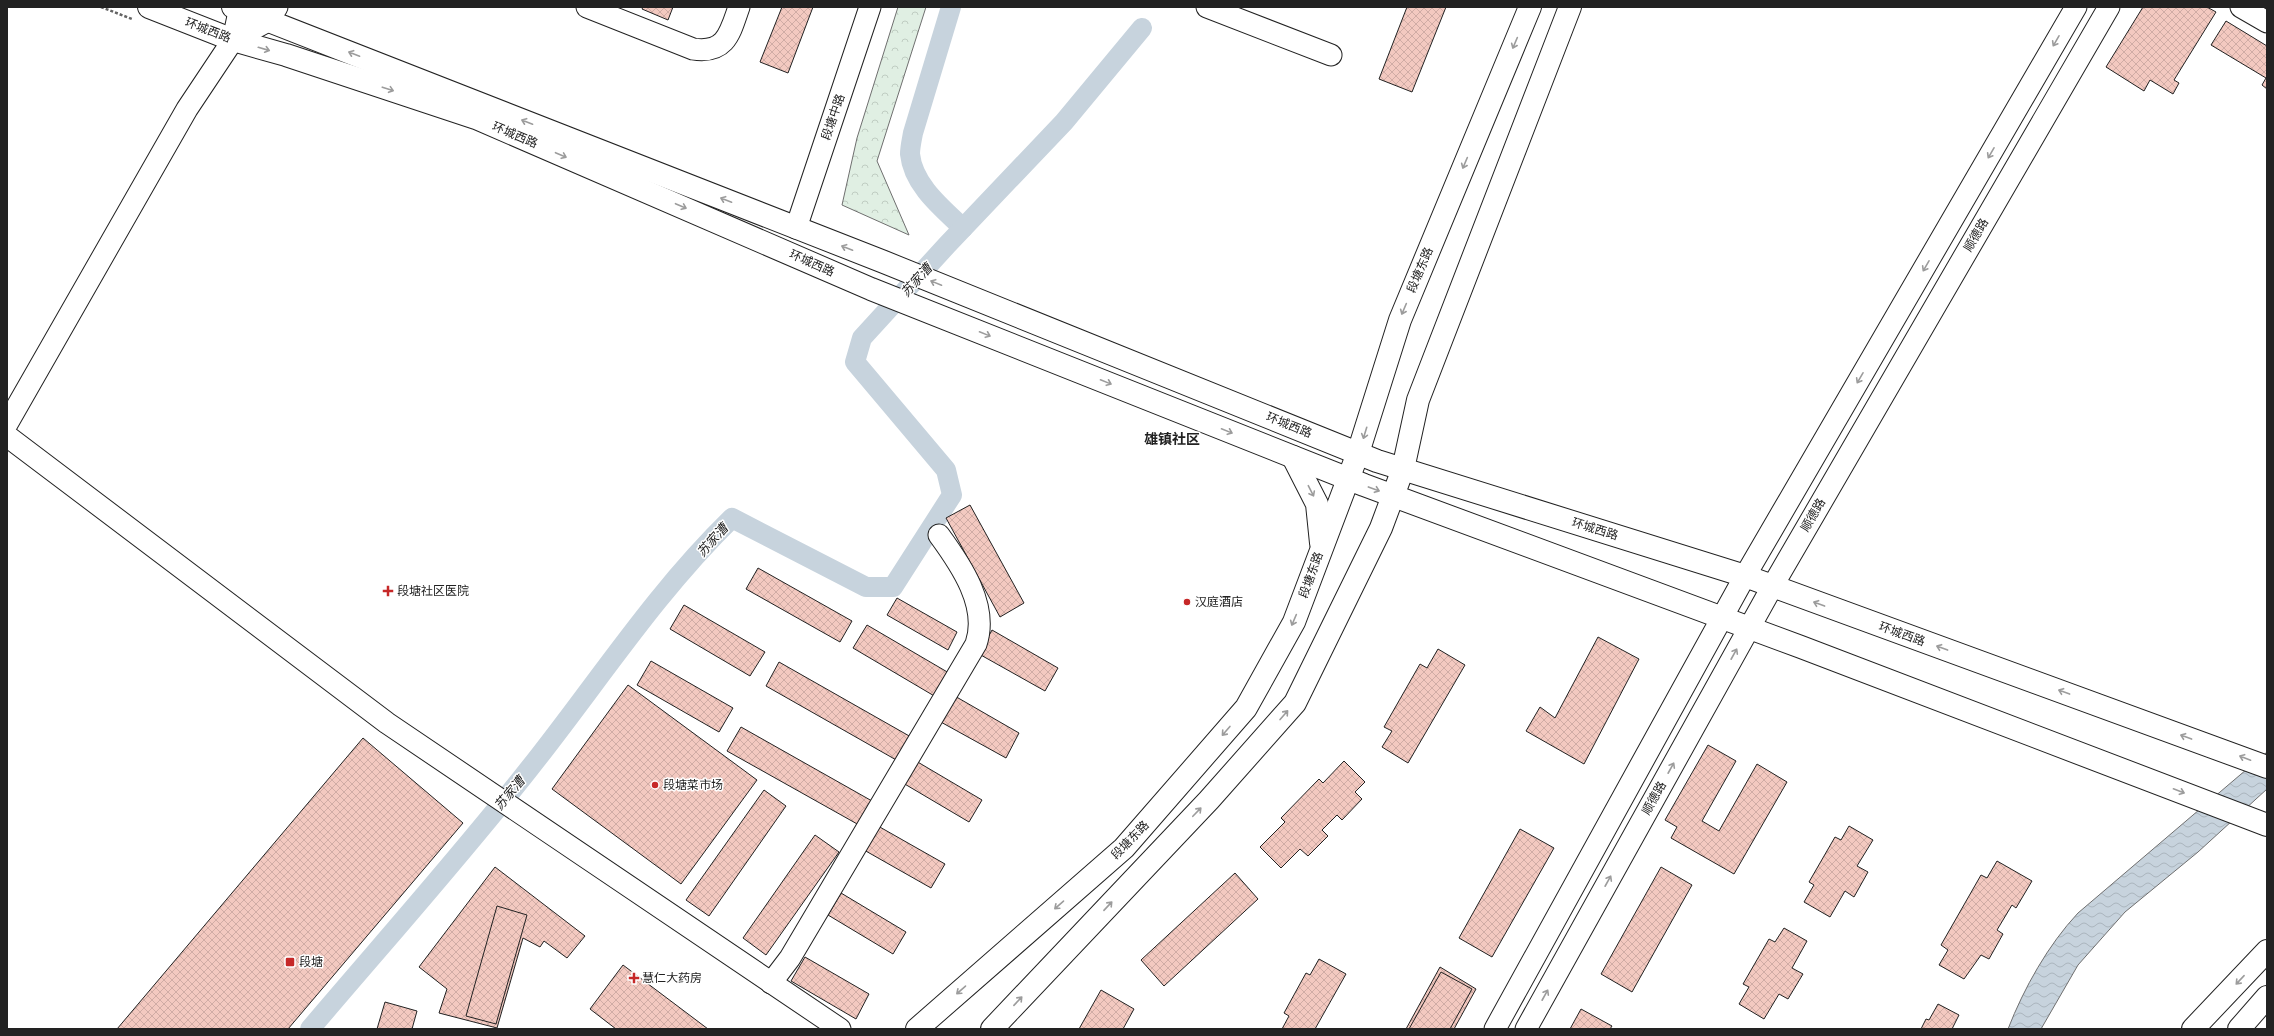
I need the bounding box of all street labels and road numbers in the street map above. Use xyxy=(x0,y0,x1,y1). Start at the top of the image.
street label: 环城西路 xyxy=(183,15,233,45)
street label: 段塘中路 xyxy=(819,92,847,142)
street label: 环城西路 xyxy=(490,119,540,151)
street label: 顺德路 xyxy=(1961,216,1991,254)
street label: 段塘东路 xyxy=(1404,245,1436,295)
street label: 环城西路 xyxy=(787,247,837,279)
street label: 环城西路 xyxy=(1264,410,1314,440)
street label: 顺德路 xyxy=(1798,496,1828,534)
street label: 环城西路 xyxy=(1570,515,1620,543)
street label: 段塘东路 xyxy=(1296,550,1326,600)
street label: 环城西路 xyxy=(1877,619,1927,649)
street label: 顺德路 xyxy=(1639,779,1669,817)
street label: 段塘东路 xyxy=(1108,818,1152,862)

